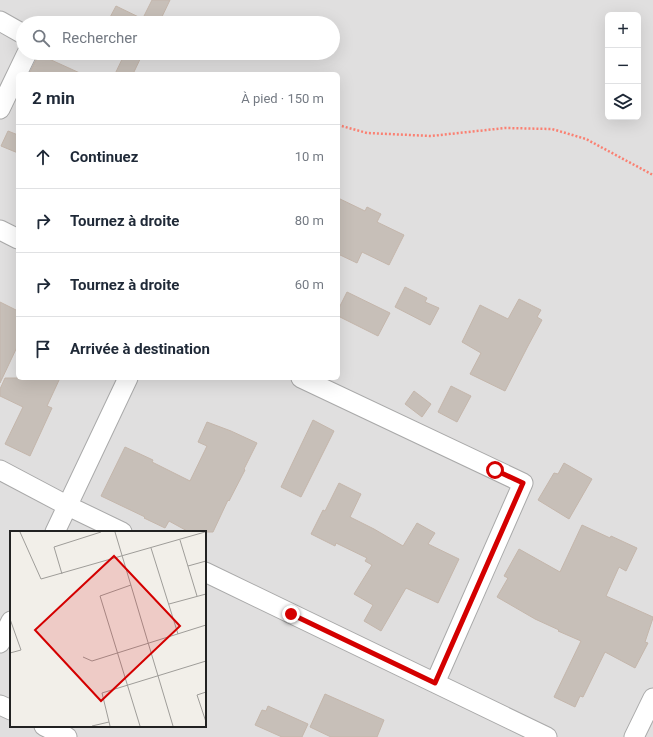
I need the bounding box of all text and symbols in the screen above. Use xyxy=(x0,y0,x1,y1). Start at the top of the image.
map controls xyxy=(605,12,641,120)
button: + xyxy=(605,12,641,48)
search box xyxy=(16,16,340,60)
icon: search xyxy=(30,27,52,49)
text: Rechercher xyxy=(62,29,137,47)
button: − xyxy=(605,48,641,84)
button: layers xyxy=(605,84,641,120)
text: 2 min xyxy=(32,88,75,108)
text: À pied · 150 m xyxy=(241,91,324,106)
icon: ahead xyxy=(32,146,54,168)
text: Continuez xyxy=(70,148,138,166)
text: 10 m xyxy=(295,149,324,164)
icon: right xyxy=(32,210,54,232)
text: Tournez à droite xyxy=(70,212,179,230)
text: 80 m xyxy=(295,213,324,228)
icon: right xyxy=(32,274,54,296)
text: Tournez à droite xyxy=(70,276,179,294)
text: 60 m xyxy=(295,277,324,292)
icon: arrive xyxy=(32,338,54,360)
text: Arrivée à destination xyxy=(70,340,210,358)
route start xyxy=(486,461,504,479)
inset map xyxy=(10,531,206,727)
route end xyxy=(282,605,300,623)

